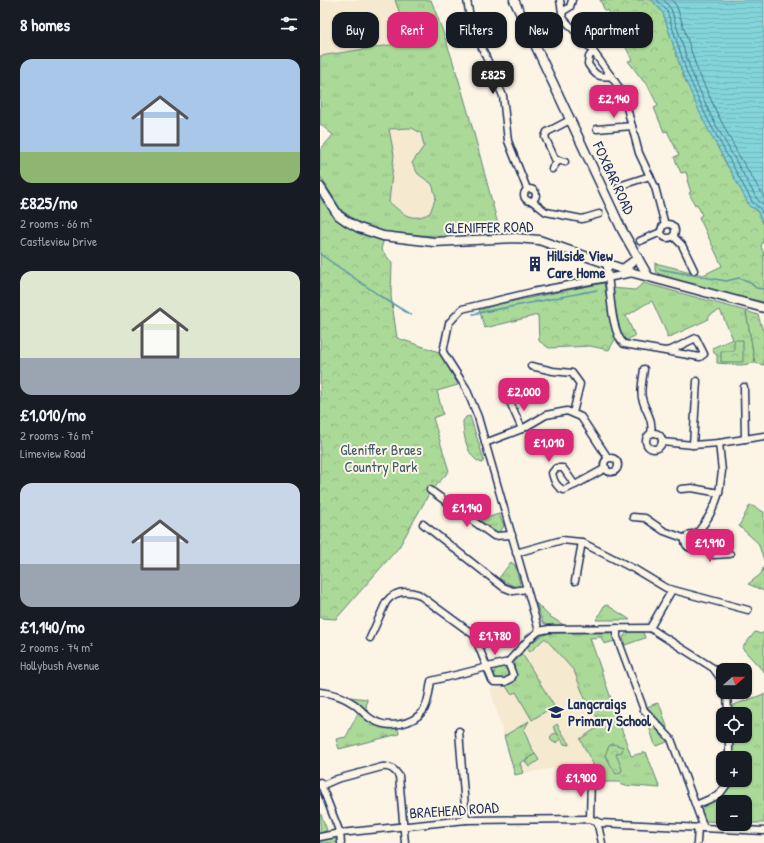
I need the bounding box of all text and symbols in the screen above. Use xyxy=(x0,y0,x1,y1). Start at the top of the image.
chip: Buy xyxy=(332,12,379,48)
chip: Rent xyxy=(387,12,438,48)
chip: Filters xyxy=(446,12,507,48)
chip: New xyxy=(515,12,563,48)
chip: Apartment xyxy=(571,12,653,48)
text: 8 homes xyxy=(20,13,70,36)
icon: filters xyxy=(278,13,300,35)
pin: £825 xyxy=(469,61,517,95)
text: £825 xyxy=(481,65,505,83)
icon: home xyxy=(124,85,196,157)
pin: £2,140 xyxy=(581,85,647,119)
text: £2,140 xyxy=(598,89,630,107)
street label: FOXBAR ROAD xyxy=(588,137,640,218)
text: £825/mo xyxy=(20,191,77,214)
text: 2 rooms · 66 m² xyxy=(20,214,92,232)
street label: GLENIFFER ROAD xyxy=(444,216,534,238)
text: Castleview Drive xyxy=(20,232,97,250)
place label: Hillside View Care Home xyxy=(547,245,613,283)
building icon: Hillside View Care Home xyxy=(526,255,544,273)
icon: home xyxy=(124,297,196,369)
pin: £2,000 xyxy=(491,378,557,412)
text: £2,000 xyxy=(507,382,541,400)
text: £1,010/mo xyxy=(20,403,86,426)
text: 2 rooms · 76 m² xyxy=(20,426,93,444)
pin: £1,010 xyxy=(516,429,582,463)
text: £1,010 xyxy=(534,433,564,451)
park label: Gleniffer Braes Country Park xyxy=(340,439,422,477)
text: Limeview Road xyxy=(20,444,85,462)
pin: £1,140 xyxy=(434,494,500,528)
text: £1,140 xyxy=(452,498,482,516)
icon: home xyxy=(124,509,196,581)
pin: £1,910 xyxy=(677,529,743,563)
text: £1,910 xyxy=(695,533,725,551)
text: £1,140/mo xyxy=(20,615,85,638)
pin: £1,780 xyxy=(462,622,528,656)
text: £1,780 xyxy=(479,626,511,644)
text: 2 rooms · 74 m² xyxy=(20,638,93,656)
text: Hollybush Avenue xyxy=(20,656,99,674)
north arrow xyxy=(716,663,752,699)
map controls xyxy=(716,663,752,831)
place label: Langcraigs Primary School xyxy=(568,693,652,732)
school or university icon: Langcraigs Primary School xyxy=(547,703,565,721)
button: locate xyxy=(716,707,752,743)
button: + xyxy=(716,751,752,787)
pin: £1,900 xyxy=(548,764,614,798)
text: £1,900 xyxy=(566,768,596,786)
button: − xyxy=(716,795,752,831)
street label: BRAEHEAD ROAD xyxy=(409,796,500,824)

